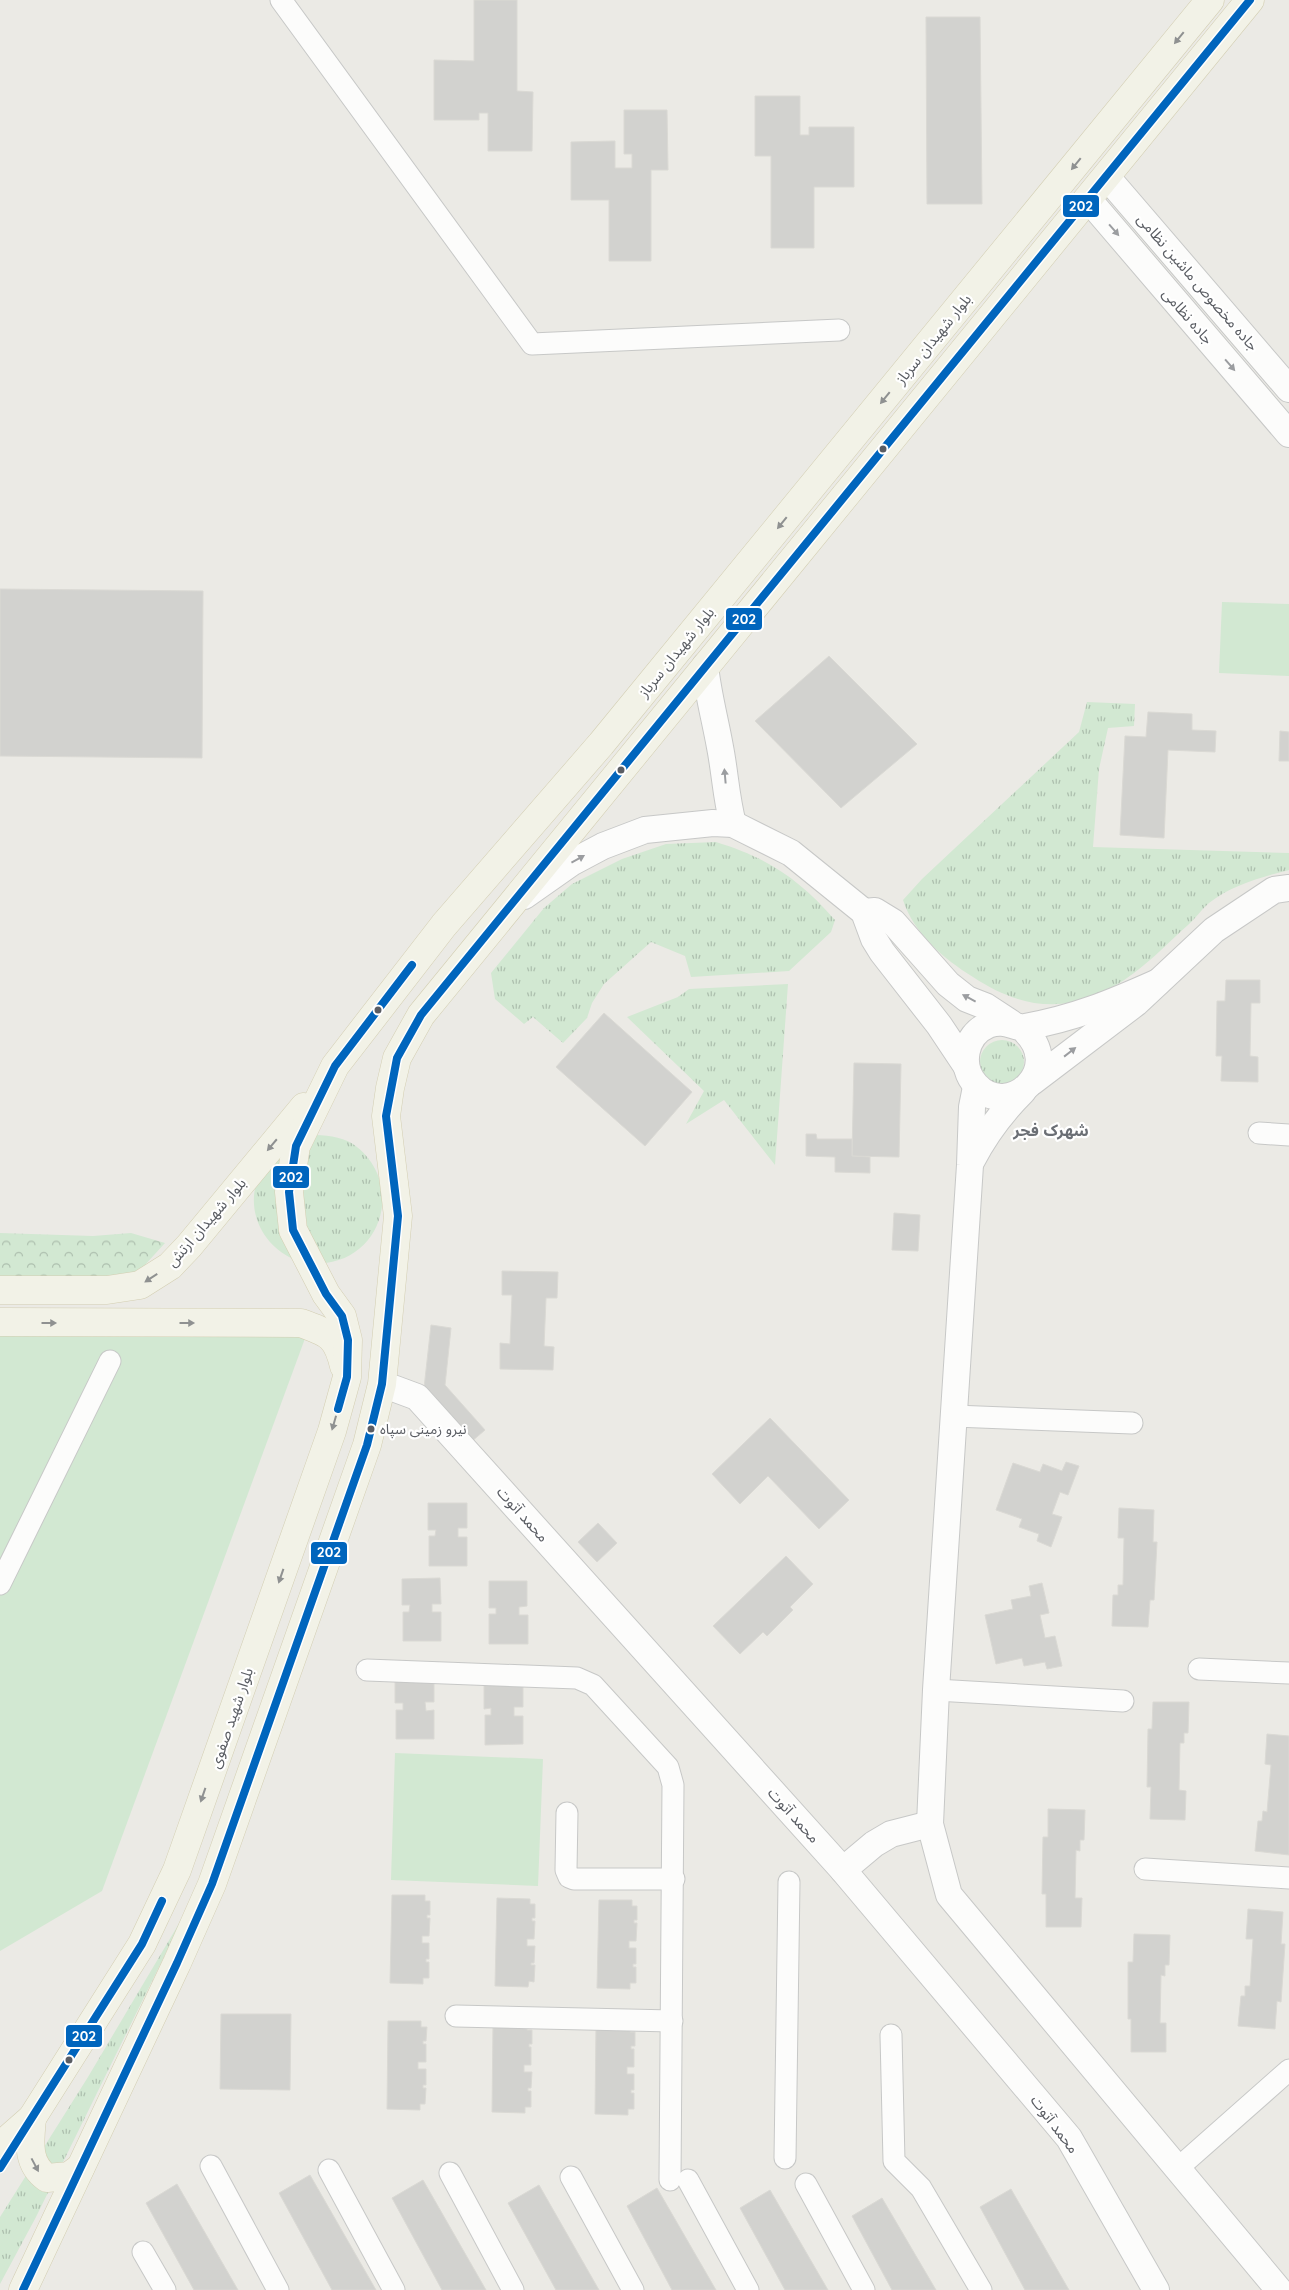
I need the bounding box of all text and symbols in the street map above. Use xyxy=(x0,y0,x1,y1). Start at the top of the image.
one-way arrow xyxy=(1174,31,1185,44)
one-way arrow xyxy=(1071,157,1082,170)
line badge: 202 xyxy=(1062,194,1100,218)
text: 202 xyxy=(1069,197,1093,215)
street label: جاده مخصوص ماشین نظامی xyxy=(1133,210,1263,355)
one-way arrow xyxy=(1109,223,1120,236)
street label: جاده نظامی xyxy=(1158,284,1218,348)
street label: بلوار شهیدان سرباز xyxy=(890,290,975,389)
one-way arrow xyxy=(1224,359,1236,371)
one-way arrow xyxy=(879,391,890,404)
unlabelled marker xyxy=(878,444,888,454)
one-way arrow xyxy=(776,517,787,530)
street label: بلوار شهیدان سرباز xyxy=(633,603,718,702)
line badge: 202 xyxy=(725,607,763,631)
text: 202 xyxy=(732,610,756,628)
unlabelled marker xyxy=(616,765,626,775)
one-way arrow xyxy=(720,767,728,783)
one-way arrow xyxy=(571,855,585,863)
one-way arrow xyxy=(962,994,975,1003)
unlabelled marker xyxy=(373,1005,383,1015)
one-way arrow xyxy=(1063,1046,1076,1057)
district label: شهرک فجر xyxy=(1012,1120,1089,1140)
one-way arrow xyxy=(267,1139,278,1152)
line badge: 202 xyxy=(272,1165,310,1189)
text: 202 xyxy=(279,1168,303,1186)
street label: بلوار شهیدان ارتش xyxy=(162,1174,250,1270)
one-way arrow xyxy=(145,1273,158,1283)
one-way arrow xyxy=(41,1319,57,1327)
one-way arrow xyxy=(179,1319,195,1327)
one-way arrow xyxy=(330,1415,338,1430)
place label: نیرو زمینی سپاه xyxy=(380,1420,467,1439)
marker: نیرو زمینی سپاه xyxy=(366,1424,376,1434)
street label: محمد آتوت xyxy=(493,1482,553,1546)
line badge: 202 xyxy=(310,1541,348,1565)
text: 202 xyxy=(317,1543,341,1561)
one-way arrow xyxy=(277,1569,285,1584)
street label: بلوار شهید صفوی xyxy=(205,1665,257,1771)
street label: محمد آتوت xyxy=(764,1783,824,1847)
one-way arrow xyxy=(199,1788,206,1803)
line badge: 202 xyxy=(65,2024,103,2048)
text: 202 xyxy=(72,2027,96,2045)
unlabelled marker xyxy=(64,2055,74,2065)
street label: محمد آتوت xyxy=(1027,2091,1083,2157)
one-way arrow xyxy=(31,2158,39,2173)

